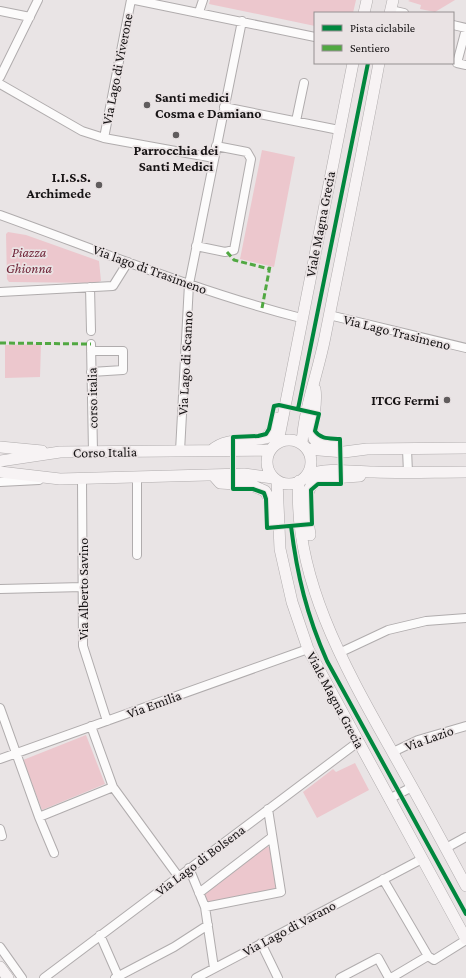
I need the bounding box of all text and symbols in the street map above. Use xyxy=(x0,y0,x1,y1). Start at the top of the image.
street label: Via Lago di Viverone xyxy=(98,12,136,126)
legend xyxy=(314,12,454,64)
text: Pista ciclabile xyxy=(350,21,415,35)
text: Sentiero xyxy=(350,41,390,55)
place label: Santi medici Cosma e Damiano xyxy=(155,89,262,121)
marker: Santi medici Cosma e Damiano xyxy=(142,100,152,110)
marker: Parrocchia dei Santi Medici xyxy=(171,130,181,140)
place label: Parrocchia dei Santi Medici xyxy=(134,142,218,174)
place label: I.I.S.S. Archimede xyxy=(26,169,91,201)
street label: Viale Magna Grecia xyxy=(302,169,338,278)
marker: I.I.S.S. Archimede xyxy=(94,180,104,190)
street label: Via lago di Trasimeno xyxy=(91,241,209,297)
park label: Piazza Ghionna xyxy=(6,244,52,276)
street label: Via Lago di Scanno xyxy=(174,310,196,416)
street label: Via Lago Trasimeno xyxy=(342,311,452,353)
street label: corso italia xyxy=(83,367,101,429)
place label: ITCG Fermi xyxy=(371,392,439,408)
marker: ITCG Fermi xyxy=(442,395,452,405)
street label: Corso Italia xyxy=(73,443,138,461)
street label: Via Alberto Savino xyxy=(75,538,91,640)
street label: Viale Magna Grecia xyxy=(304,649,369,752)
street label: Via Emilia xyxy=(125,687,184,721)
street label: Via Lazio xyxy=(403,722,456,754)
street label: Via Lago di Bolsena xyxy=(152,821,248,899)
street label: Via Lago di Varano xyxy=(240,897,338,959)

